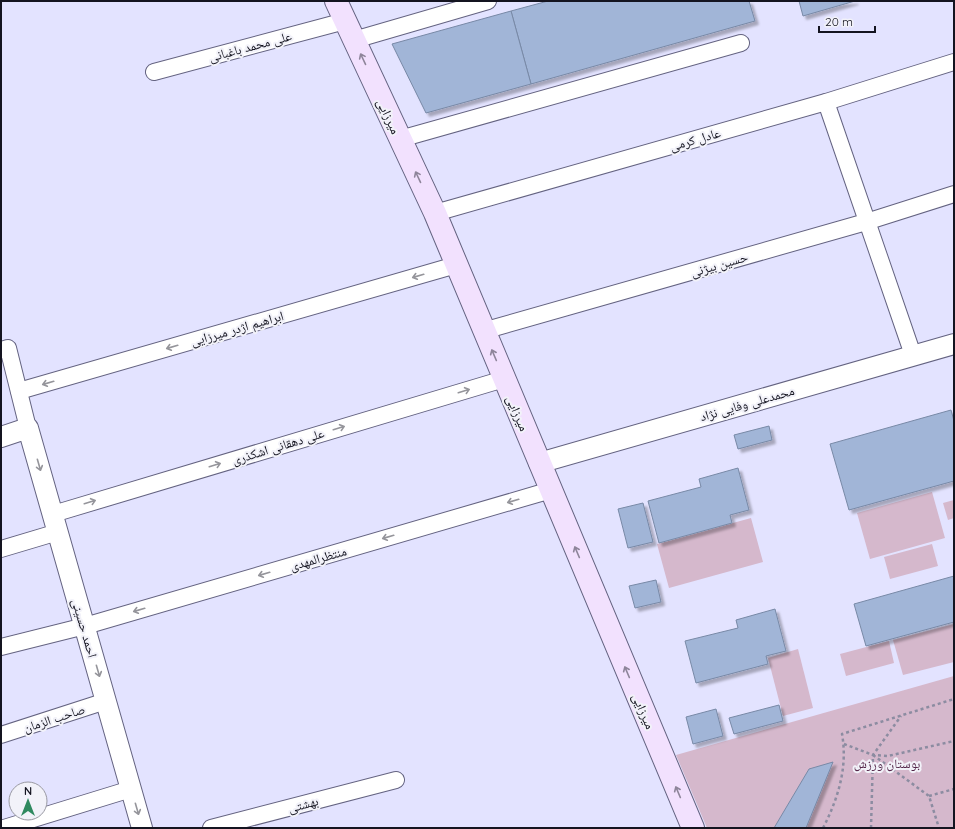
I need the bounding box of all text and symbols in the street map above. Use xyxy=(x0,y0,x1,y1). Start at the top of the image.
scale bar xyxy=(819,8,875,34)
text: 20 m xyxy=(825,14,853,29)
street label: علی محمد باغبانی xyxy=(207,27,294,66)
one-way arrow xyxy=(359,54,366,66)
street label: میرزایی xyxy=(373,96,404,137)
street label: عادل کرمی xyxy=(668,124,723,155)
one-way arrow xyxy=(414,172,421,184)
street label: حسین بیژنی xyxy=(689,248,750,281)
one-way arrow xyxy=(412,273,425,280)
street label: ابراهیم اژدر میرزایی xyxy=(189,307,286,350)
one-way arrow xyxy=(166,344,179,351)
one-way arrow xyxy=(490,350,497,362)
one-way arrow xyxy=(41,380,54,387)
street label: محمدعلی وفایی نژاد xyxy=(698,382,796,425)
one-way arrow xyxy=(457,387,470,394)
street label: میرزایی xyxy=(502,393,533,434)
street label: علی دهقانی اشکذری xyxy=(230,424,327,469)
one-way arrow xyxy=(333,424,346,431)
one-way arrow xyxy=(36,458,43,471)
one-way arrow xyxy=(208,461,221,468)
one-way arrow xyxy=(83,498,96,505)
one-way arrow xyxy=(507,498,520,505)
one-way arrow xyxy=(382,534,395,541)
street label: منتظرالمهدی xyxy=(288,542,349,575)
one-way arrow xyxy=(573,547,580,559)
one-way arrow xyxy=(257,571,270,578)
street label: احمد حسینی xyxy=(68,597,101,660)
one-way arrow xyxy=(133,607,146,614)
one-way arrow xyxy=(94,664,102,677)
one-way arrow xyxy=(623,667,631,679)
street label: میرزایی xyxy=(628,691,659,732)
street label: صاحب الزمان xyxy=(21,701,87,736)
park label: بوستان ورزش xyxy=(854,755,920,772)
north arrow xyxy=(8,781,48,821)
text: N xyxy=(24,784,32,798)
one-way arrow xyxy=(673,787,681,799)
street label: بهشتی xyxy=(286,792,320,817)
one-way arrow xyxy=(134,803,141,816)

